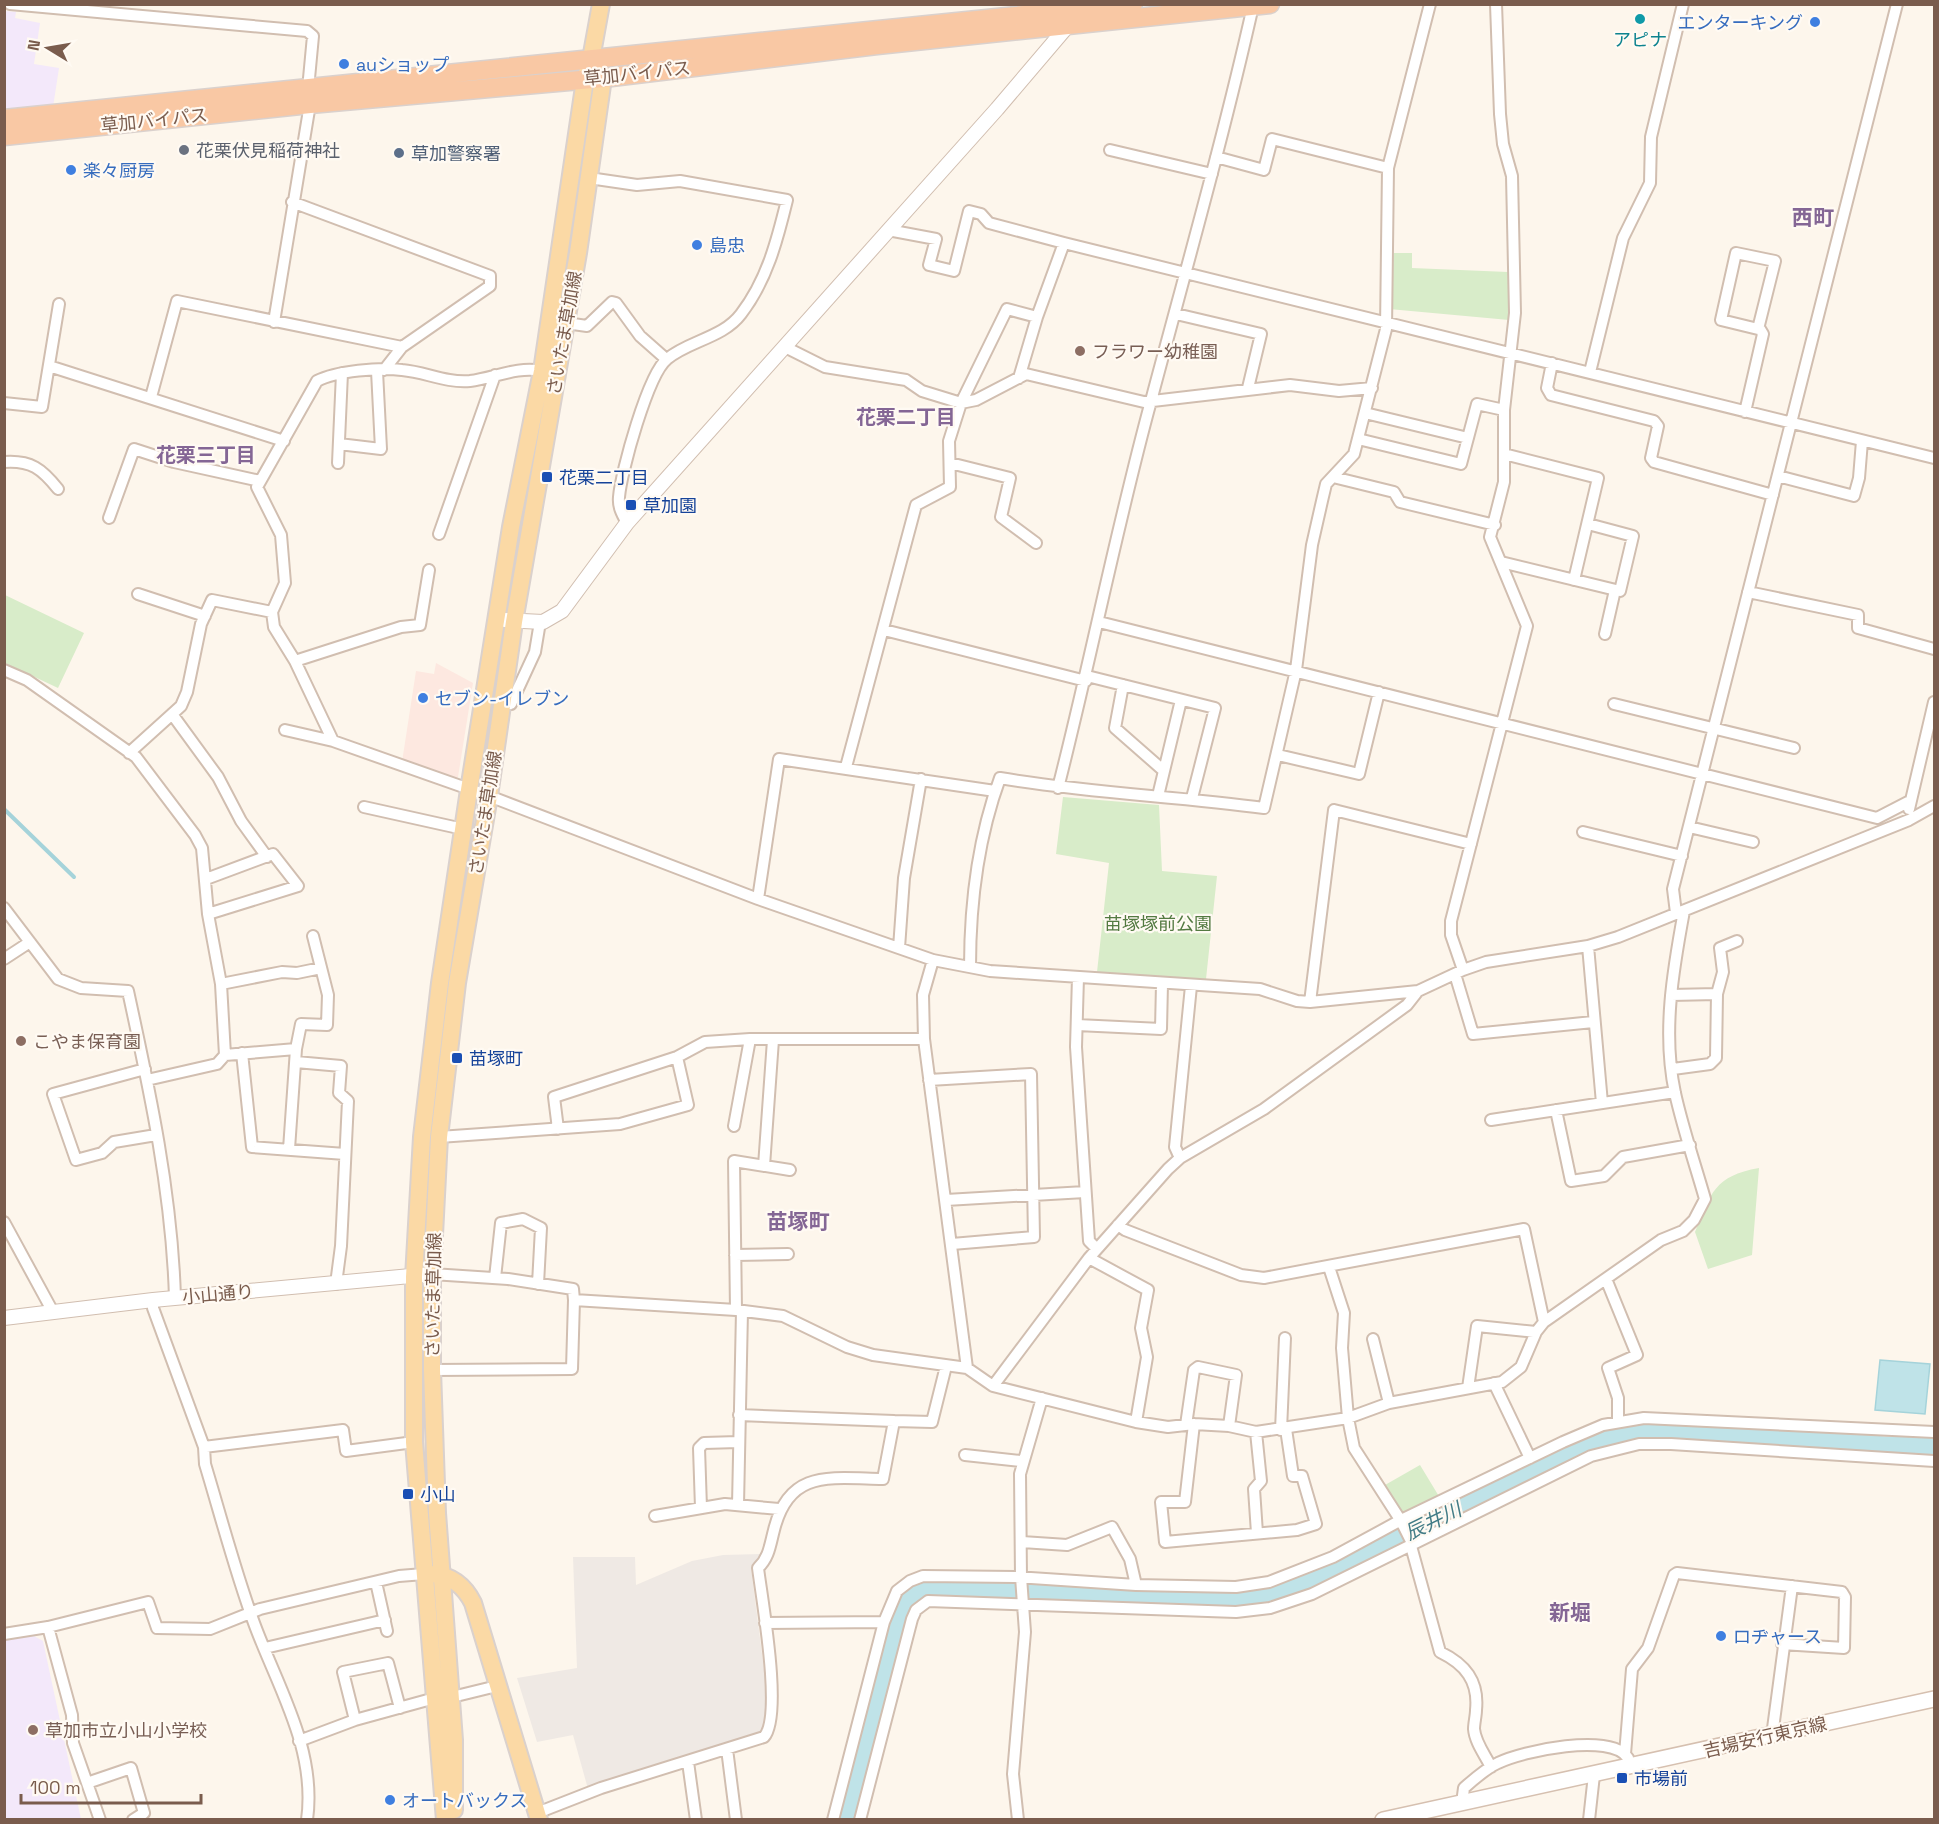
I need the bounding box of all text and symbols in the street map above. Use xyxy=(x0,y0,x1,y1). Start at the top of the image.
place label: エンターキング xyxy=(1678,11,1803,34)
marker: アピナ xyxy=(1633,12,1647,26)
marker: エンターキング xyxy=(1808,15,1822,29)
north arrow xyxy=(18,18,78,78)
place label: アピナ xyxy=(1613,28,1667,51)
text: N xyxy=(22,38,45,53)
place label: auショップ xyxy=(356,53,449,76)
street label: 草加バイパス xyxy=(582,56,692,90)
marker: auショップ xyxy=(337,57,351,71)
street label: 草加バイパス xyxy=(99,103,209,137)
place label: 花栗伏見稲荷神社 xyxy=(196,139,340,162)
place label: 草加警察署 xyxy=(411,142,501,165)
marker: 花栗伏見稲荷神社 xyxy=(177,143,191,157)
marker: 草加警察署 xyxy=(392,146,406,160)
place label: 楽々厨房 xyxy=(83,159,155,182)
marker: 楽々厨房 xyxy=(64,163,78,177)
district label: 西町 xyxy=(1792,204,1834,231)
place label: 島忠 xyxy=(709,234,745,257)
marker: 島忠 xyxy=(690,238,704,252)
street label: さいたま草加線 xyxy=(542,269,586,397)
place label: フラワー幼稚園 xyxy=(1092,340,1218,363)
marker: フラワー幼稚園 xyxy=(1073,344,1087,358)
district label: 花栗二丁目 xyxy=(856,404,956,430)
district label: 花栗三丁目 xyxy=(156,442,256,468)
place label: 花栗二丁目 xyxy=(559,466,649,489)
marker: 花栗二丁目 xyxy=(540,470,554,484)
place label: 草加園 xyxy=(643,494,697,517)
marker: 草加園 xyxy=(624,498,638,512)
place label: セブン-イレブン xyxy=(435,687,569,710)
marker: セブン-イレブン xyxy=(416,691,430,705)
street label: さいたま草加線 xyxy=(464,749,506,877)
park label: 苗塚塚前公園 xyxy=(1104,912,1212,935)
place label: こやま保育園 xyxy=(33,1030,141,1053)
marker: こやま保育園 xyxy=(14,1034,28,1048)
place label: 苗塚町 xyxy=(469,1047,523,1070)
marker: 苗塚町 xyxy=(450,1051,464,1065)
district label: 苗塚町 xyxy=(767,1208,830,1235)
street label: さいたま草加線 xyxy=(420,1232,446,1358)
street label: 小山通り xyxy=(181,1279,255,1309)
place label: 小山 xyxy=(420,1483,456,1506)
marker: 小山 xyxy=(401,1487,415,1501)
water label: 辰井川 xyxy=(1400,1495,1467,1546)
district label: 新堀 xyxy=(1549,1599,1591,1626)
place label: ロヂャース xyxy=(1733,1625,1822,1648)
marker: ロヂャース xyxy=(1714,1629,1728,1643)
street label: 吉場安行東京線 xyxy=(1701,1712,1829,1762)
place label: 草加市立小山小学校 xyxy=(45,1719,207,1742)
marker: 草加市立小山小学校 xyxy=(26,1723,40,1737)
scale bar xyxy=(21,1767,201,1805)
place label: 市場前 xyxy=(1634,1767,1688,1790)
marker: 市場前 xyxy=(1615,1771,1629,1785)
text: 100 m xyxy=(30,1776,81,1799)
place label: オートバックス xyxy=(402,1789,527,1812)
marker: オートバックス xyxy=(383,1793,397,1807)

